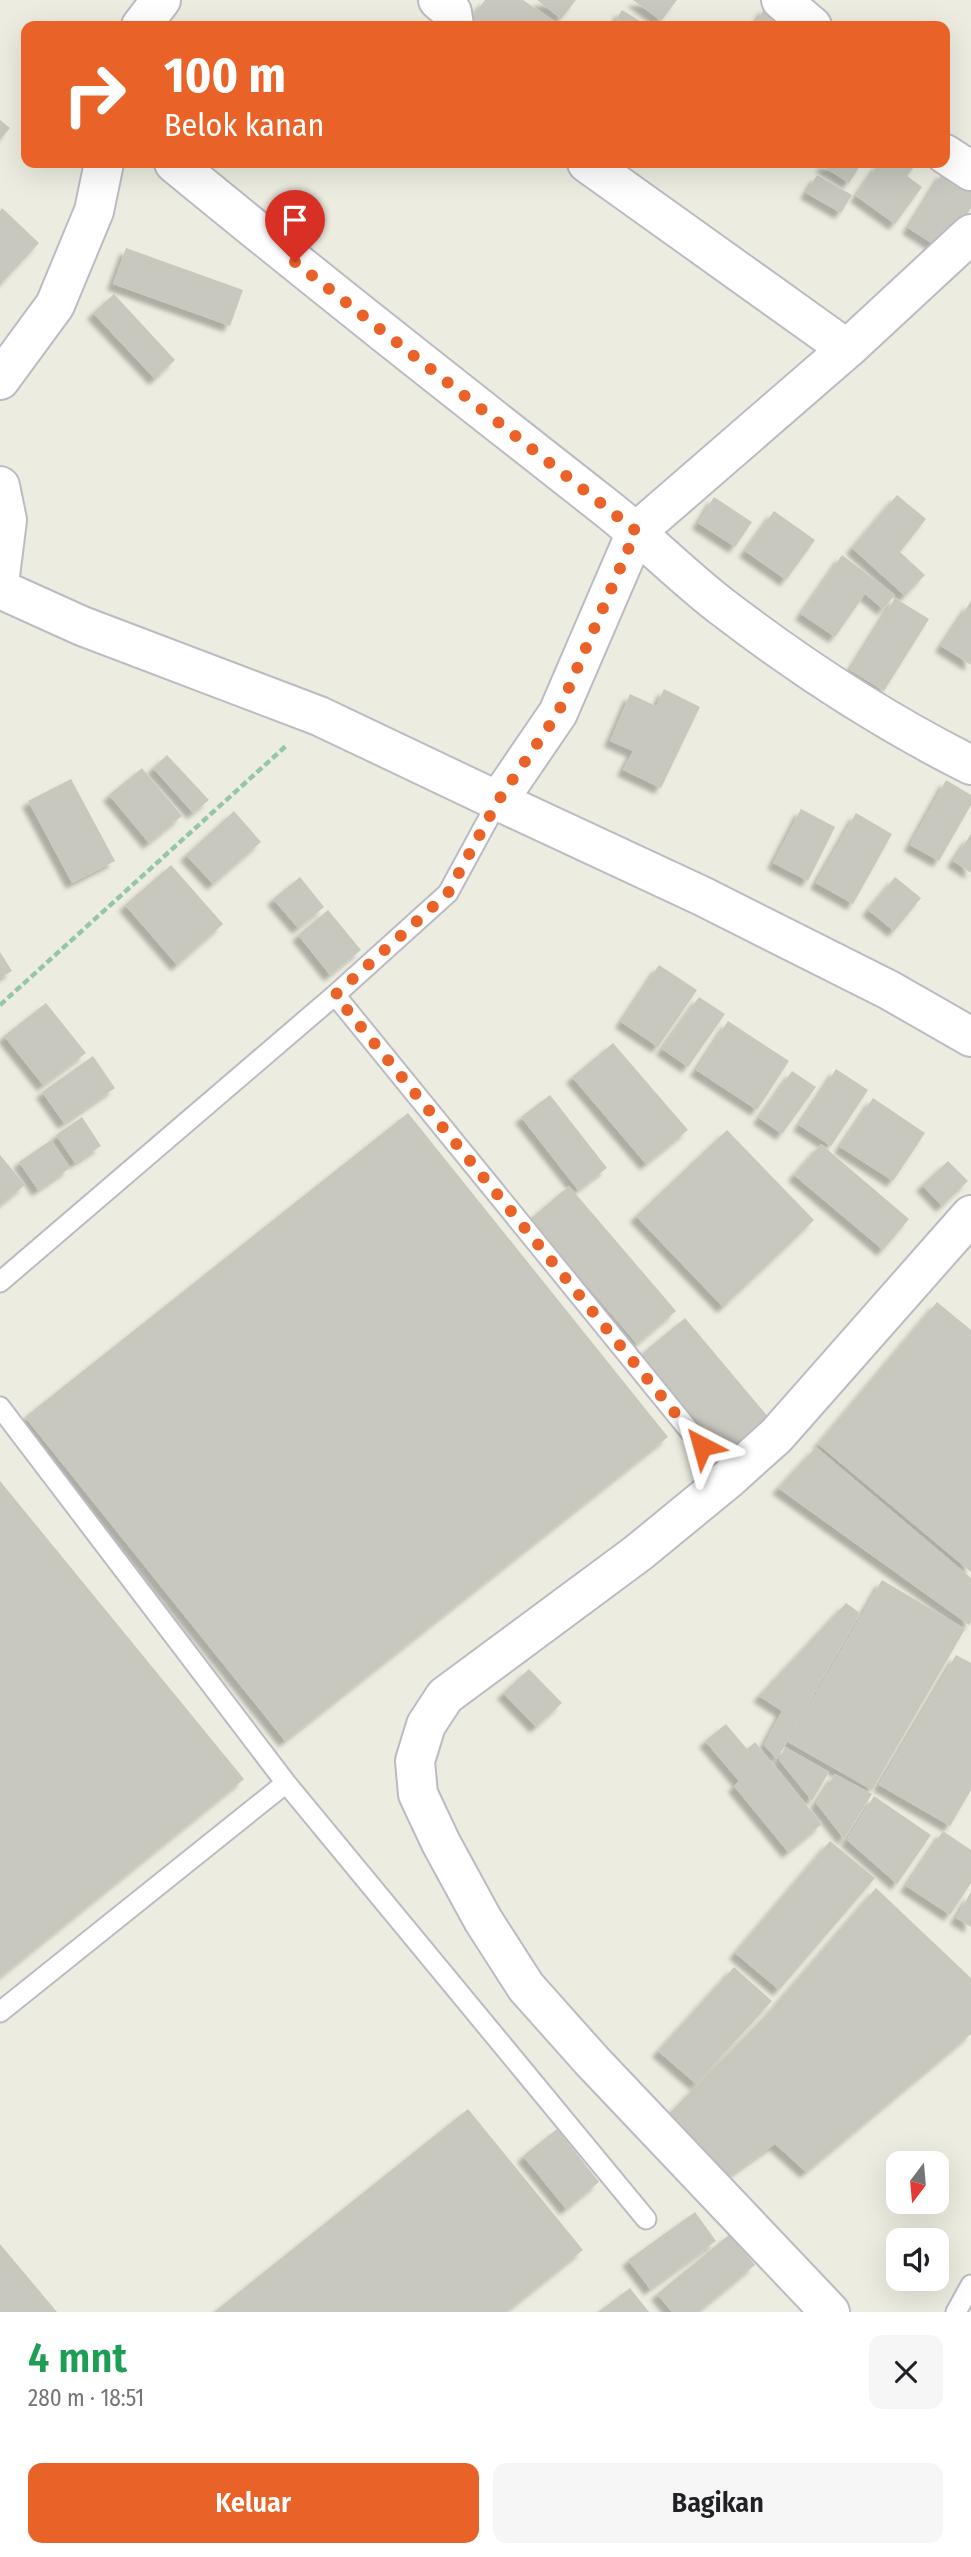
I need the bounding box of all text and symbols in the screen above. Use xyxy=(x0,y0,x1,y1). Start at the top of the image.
text: 100 m xyxy=(164,46,286,105)
icon: right xyxy=(49,49,140,140)
text: Belok kanan xyxy=(164,106,324,144)
pin xyxy=(265,190,325,262)
icon: arrive xyxy=(276,201,314,239)
position arrow xyxy=(665,1409,739,1483)
north arrow xyxy=(886,2151,948,2214)
map controls xyxy=(886,2151,949,2291)
button: sound xyxy=(886,2228,949,2291)
text: 4 mnt xyxy=(28,2333,127,2383)
button: close xyxy=(869,2335,943,2409)
text: 280 m · 18:51 xyxy=(28,2384,144,2412)
button: Keluar xyxy=(28,2463,479,2543)
button: Bagikan xyxy=(493,2463,943,2543)

